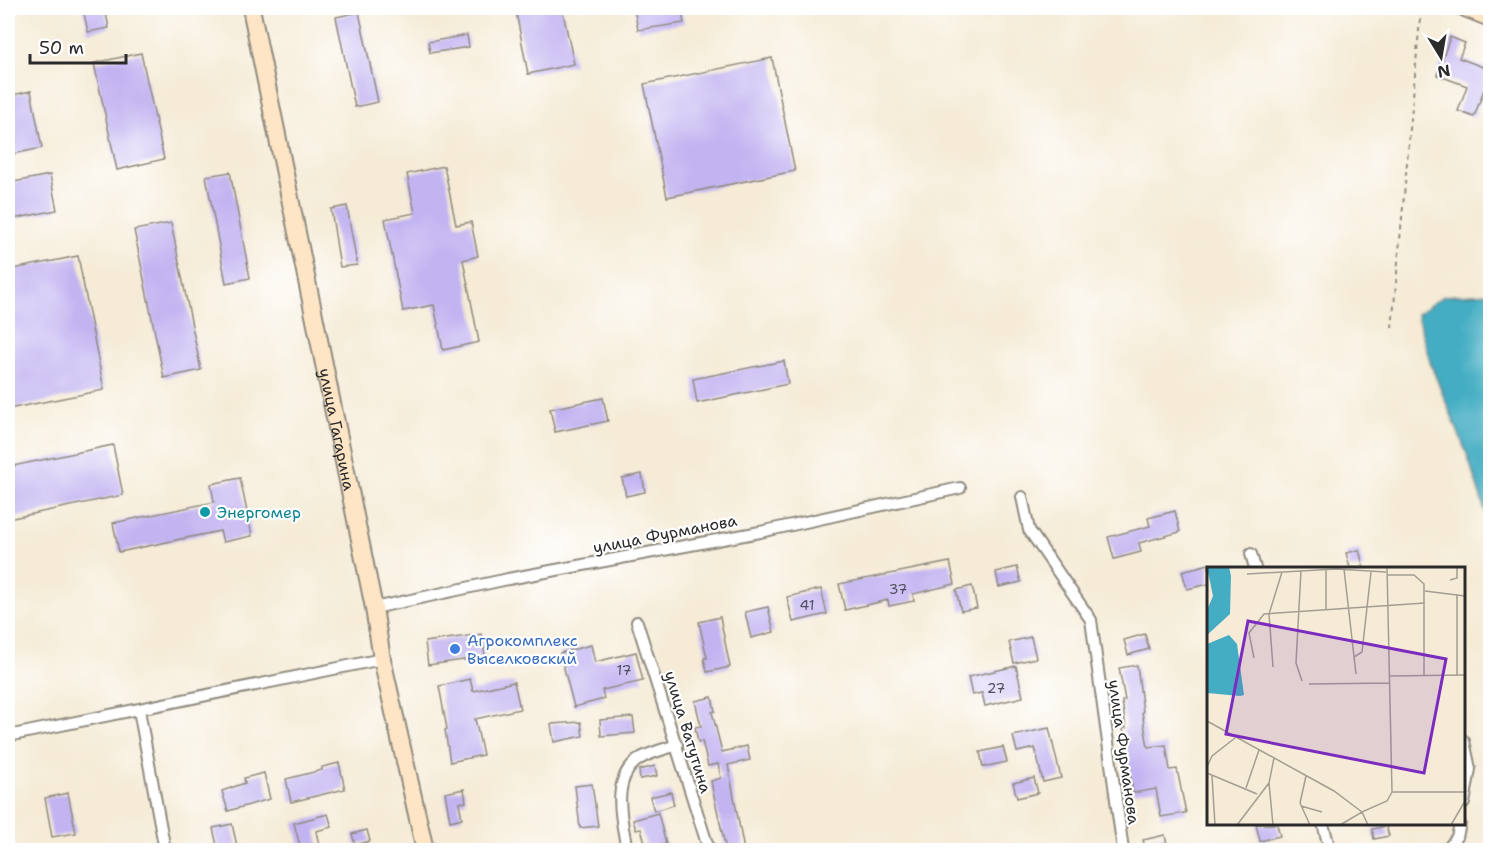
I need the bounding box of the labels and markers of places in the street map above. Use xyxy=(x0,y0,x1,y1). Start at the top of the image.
place label: Энергомер xyxy=(217,502,301,523)
marker: Энергомер xyxy=(198,505,212,519)
place label: Агрокомплекс Выселковский xyxy=(467,630,578,669)
marker: Агрокомплекс Выселковский xyxy=(448,642,462,656)

